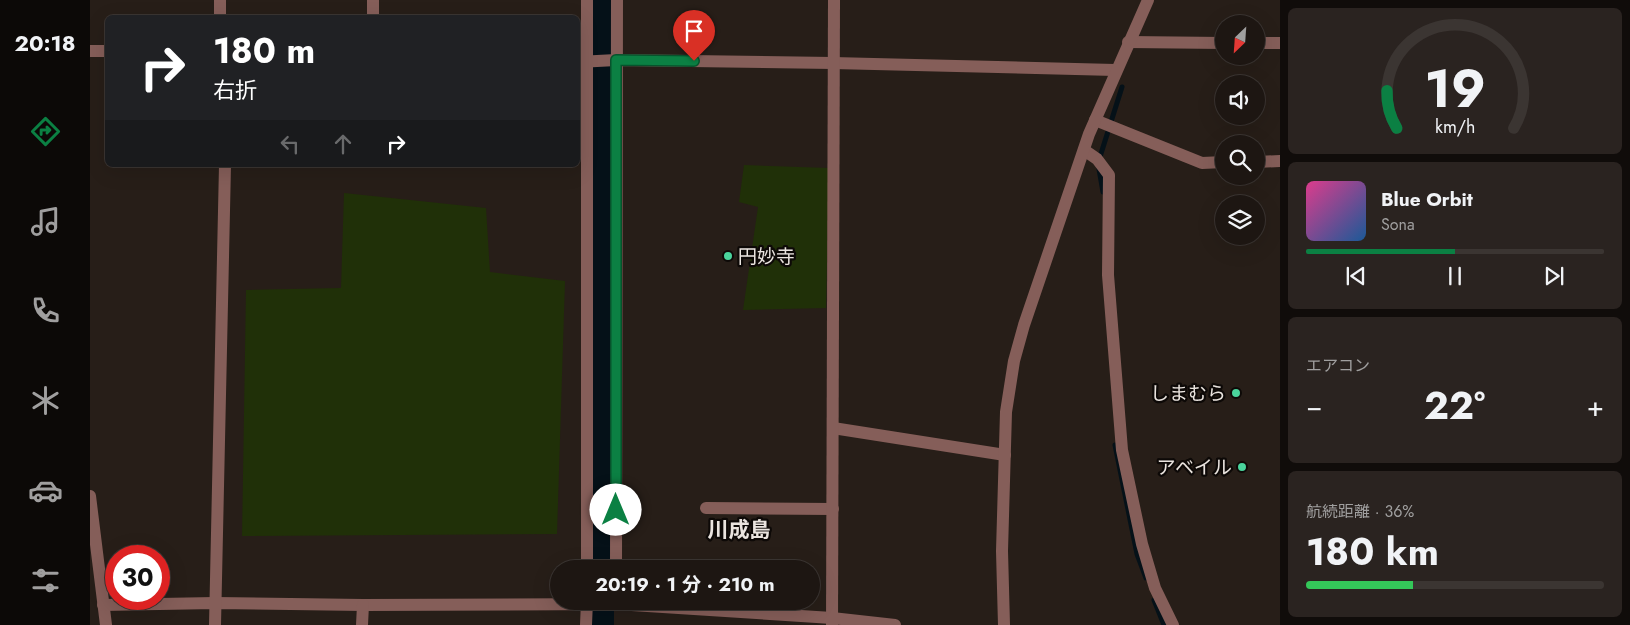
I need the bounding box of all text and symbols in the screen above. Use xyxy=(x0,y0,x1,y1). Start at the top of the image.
pin xyxy=(673,10,715,61)
north arrow xyxy=(1215,15,1265,65)
map controls xyxy=(1215,15,1265,245)
icon: arrive xyxy=(680,17,708,45)
text: 180 m xyxy=(213,26,315,76)
text: 20:18 xyxy=(14,27,76,59)
icon: right xyxy=(130,35,195,100)
text: 19 xyxy=(1424,51,1486,127)
text: 右折 xyxy=(213,74,257,106)
button: sound xyxy=(1215,75,1265,125)
icon: directions xyxy=(28,114,63,149)
text: km/h xyxy=(1435,114,1475,140)
icon: left xyxy=(276,130,304,158)
icon: ahead xyxy=(329,130,357,158)
icon: right xyxy=(382,130,410,158)
button: search xyxy=(1215,135,1265,185)
text: Blue Orbit xyxy=(1381,186,1473,213)
button: layers xyxy=(1215,195,1265,245)
icon: music xyxy=(28,204,63,239)
text: Sona xyxy=(1381,213,1415,236)
place label: 円妙寺 xyxy=(738,243,795,270)
marker: 円妙寺 xyxy=(722,250,734,262)
icon: previous xyxy=(1342,262,1370,290)
icon: pause xyxy=(1441,262,1469,290)
icon: next xyxy=(1540,262,1568,290)
icon: phone xyxy=(28,293,63,328)
text: エアコン xyxy=(1306,354,1370,377)
text: 22° xyxy=(1424,378,1485,433)
place label: しまむら xyxy=(1150,380,1226,407)
icon: climate xyxy=(28,383,63,418)
text: − xyxy=(1306,386,1323,427)
text: + xyxy=(1587,386,1604,427)
marker: しまむら xyxy=(1230,387,1242,399)
place label: アベイル xyxy=(1156,454,1232,481)
marker: アベイル xyxy=(1236,461,1248,473)
icon: car xyxy=(28,473,63,508)
position arrow xyxy=(589,483,641,535)
text: 航続距離 · 36% xyxy=(1306,500,1414,523)
district label: 川成島 xyxy=(708,515,771,545)
text: 180 km xyxy=(1306,524,1439,579)
speed limit sign: 30 xyxy=(105,545,170,610)
icon: filters xyxy=(28,563,63,598)
text: 20:19 · 1 分 · 210 m xyxy=(596,571,774,598)

